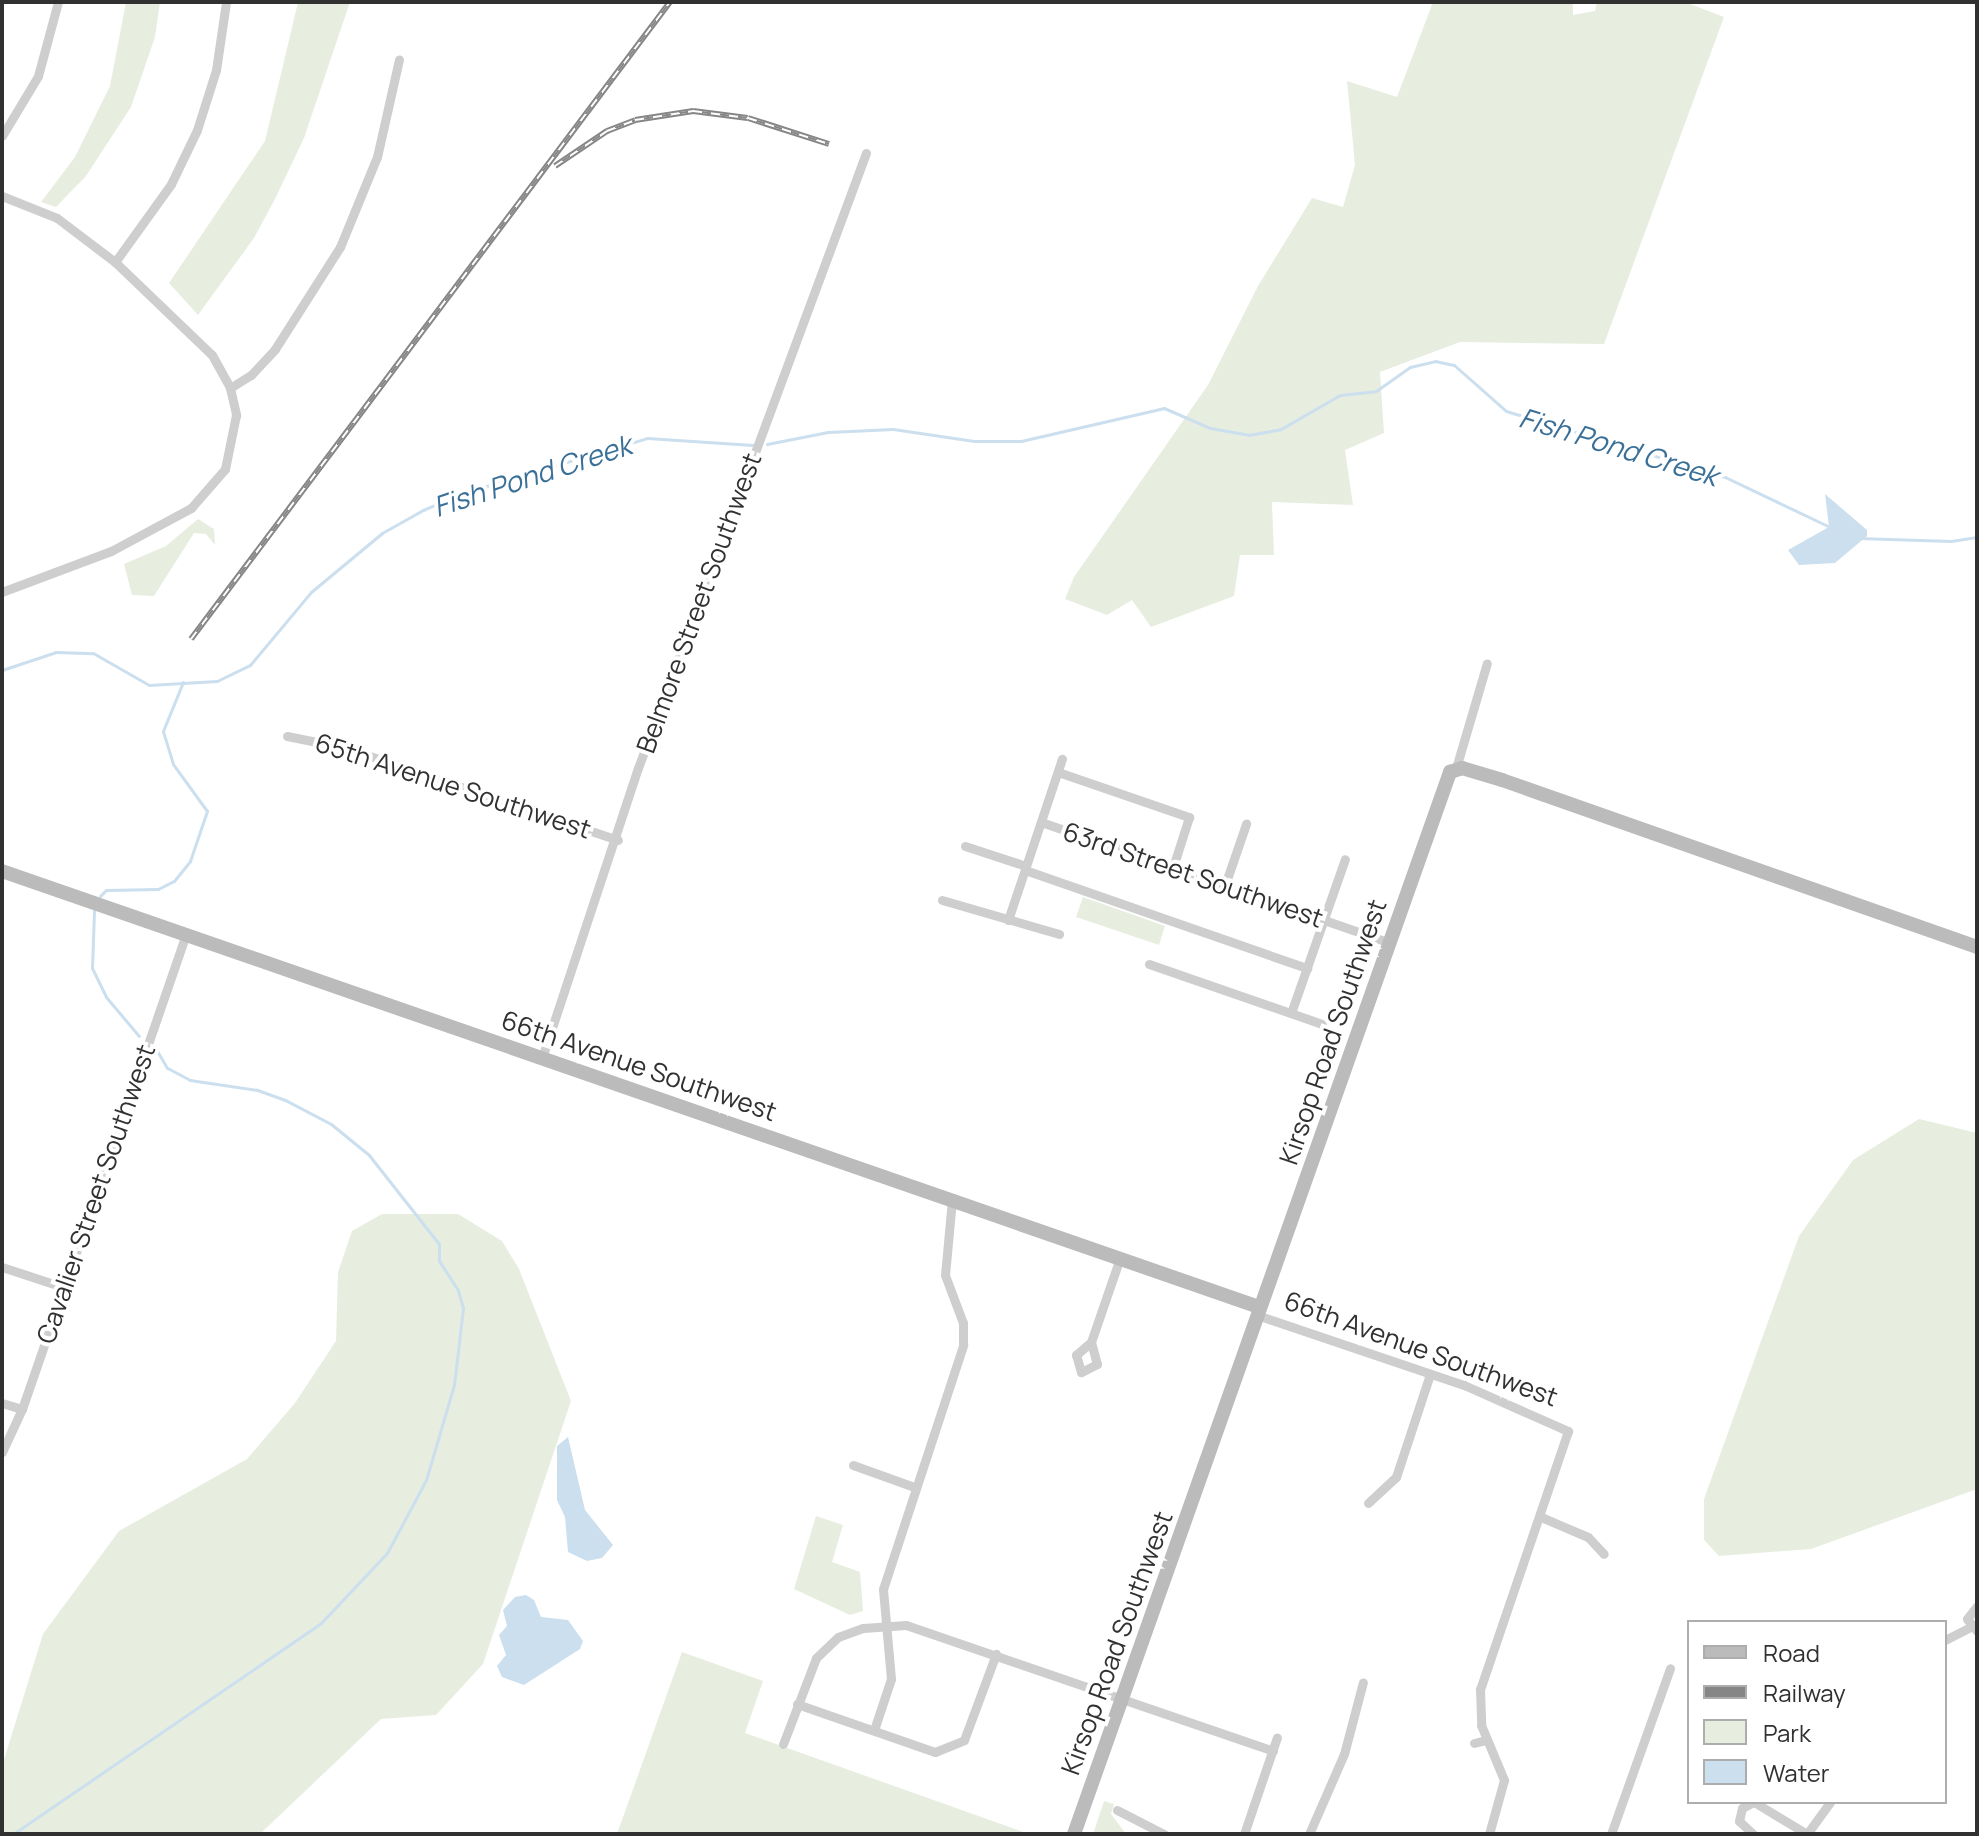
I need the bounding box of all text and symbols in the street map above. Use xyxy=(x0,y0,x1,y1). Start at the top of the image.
water label: Fish Pond Creek xyxy=(1516,400,1722,492)
water label: Fish Pond Creek xyxy=(429,427,635,523)
street label: Belmore Street Southwest xyxy=(630,449,768,757)
street label: 65th Avenue Southwest xyxy=(311,727,595,845)
street label: 63rd Street Southwest xyxy=(1059,816,1327,934)
street label: Kirsop Road Southwest xyxy=(1273,895,1393,1169)
street label: 66th Avenue Southwest xyxy=(497,1004,781,1128)
street label: Cavalier Street Southwest xyxy=(30,1040,162,1348)
street label: 66th Avenue Southwest xyxy=(1280,1285,1562,1413)
street label: Kirsop Road Southwest xyxy=(1055,1507,1179,1779)
legend xyxy=(1687,1620,1947,1804)
text: Road xyxy=(1763,1636,1820,1669)
text: Railway xyxy=(1763,1676,1846,1709)
text: Park xyxy=(1763,1716,1811,1749)
text: Water xyxy=(1763,1756,1830,1789)

